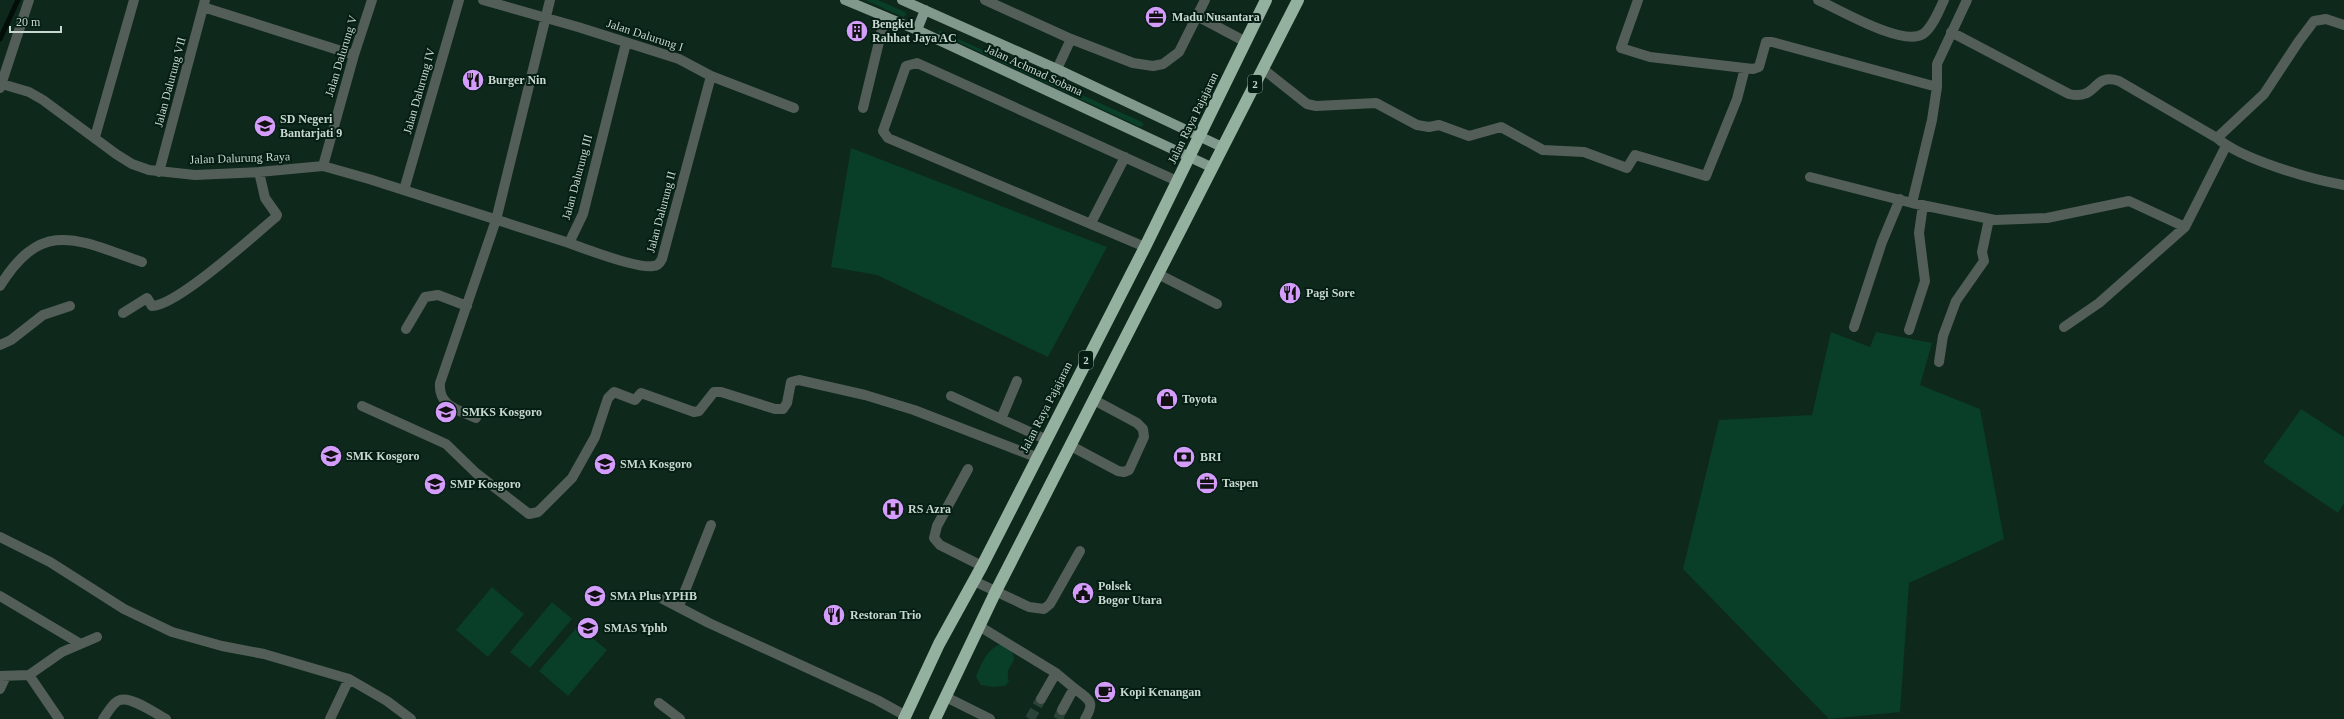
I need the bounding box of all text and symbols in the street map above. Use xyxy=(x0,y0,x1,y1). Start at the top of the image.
office icon: Madu Nusantara xyxy=(1143,4,1169,30)
scale bar xyxy=(10,8,61,34)
place label: Madu Nusantara xyxy=(1172,10,1260,24)
street label: Jalan Dalurung V xyxy=(322,13,360,98)
text: 20 m xyxy=(16,15,41,29)
street label: Jalan Dalurung I xyxy=(605,16,685,54)
place label: Bengkel Rahhat Jaya AC xyxy=(872,17,957,45)
building icon: Bengkel Rahhat Jaya AC xyxy=(844,18,870,44)
street label: Jalan Dalurung VII xyxy=(151,36,189,128)
street label: Jalan Achmad Sobana xyxy=(983,41,1086,99)
street label: Jalan Dalurung IV xyxy=(400,46,438,136)
restaurant icon: Burger Nin xyxy=(460,67,486,93)
street label: Jalan Raya Pajajaran xyxy=(1165,70,1221,166)
place label: Burger Nin xyxy=(488,73,546,87)
road number: 2 xyxy=(1248,75,1262,93)
place label: SD Negeri Bantarjati 9 xyxy=(280,112,342,140)
school or university icon: SD Negeri Bantarjati 9 xyxy=(252,113,278,139)
street label: Jalan Dalurung III xyxy=(559,133,595,221)
street label: Jalan Dalurung Raya xyxy=(189,149,291,167)
street label: Jalan Dalurung II xyxy=(643,170,679,254)
restaurant icon: Pagi Sore xyxy=(1277,280,1303,306)
place label: Pagi Sore xyxy=(1306,286,1355,300)
road number: 2 xyxy=(1079,351,1093,369)
street label: Jalan Raya Pajajaran xyxy=(1017,359,1075,455)
shop icon: Toyota xyxy=(1154,386,1180,412)
place label: Toyota xyxy=(1182,392,1217,406)
school or university icon: SMKS Kosgoro xyxy=(433,399,459,425)
place label: SMKS Kosgoro xyxy=(462,405,542,419)
school or university icon: SMK Kosgoro xyxy=(318,443,344,469)
bank icon: BRI xyxy=(1171,444,1197,470)
place label: SMK Kosgoro xyxy=(346,449,419,463)
place label: BRI xyxy=(1200,450,1222,464)
school or university icon: SMA Kosgoro xyxy=(592,451,618,477)
place label: SMA Kosgoro xyxy=(620,457,692,471)
office icon: Taspen xyxy=(1194,470,1220,496)
school or university icon: SMP Kosgoro xyxy=(422,471,448,497)
place label: Taspen xyxy=(1222,476,1259,490)
place label: SMP Kosgoro xyxy=(450,477,521,491)
hospital icon: RS Azra xyxy=(880,496,906,522)
place label: RS Azra xyxy=(908,502,951,516)
place label: Polsek Bogor Utara xyxy=(1098,579,1162,607)
public building icon: Polsek Bogor Utara xyxy=(1070,580,1096,606)
school or university icon: SMA Plus YPHB xyxy=(582,583,608,609)
place label: SMA Plus YPHB xyxy=(610,589,697,603)
restaurant icon: Restoran Trio xyxy=(821,602,847,628)
place label: Restoran Trio xyxy=(850,608,921,622)
school or university icon: SMAS Yphb xyxy=(575,615,601,641)
place label: SMAS Yphb xyxy=(604,621,668,635)
cafe icon: Kopi Kenangan xyxy=(1092,679,1118,705)
place label: Kopi Kenangan xyxy=(1120,685,1201,699)

